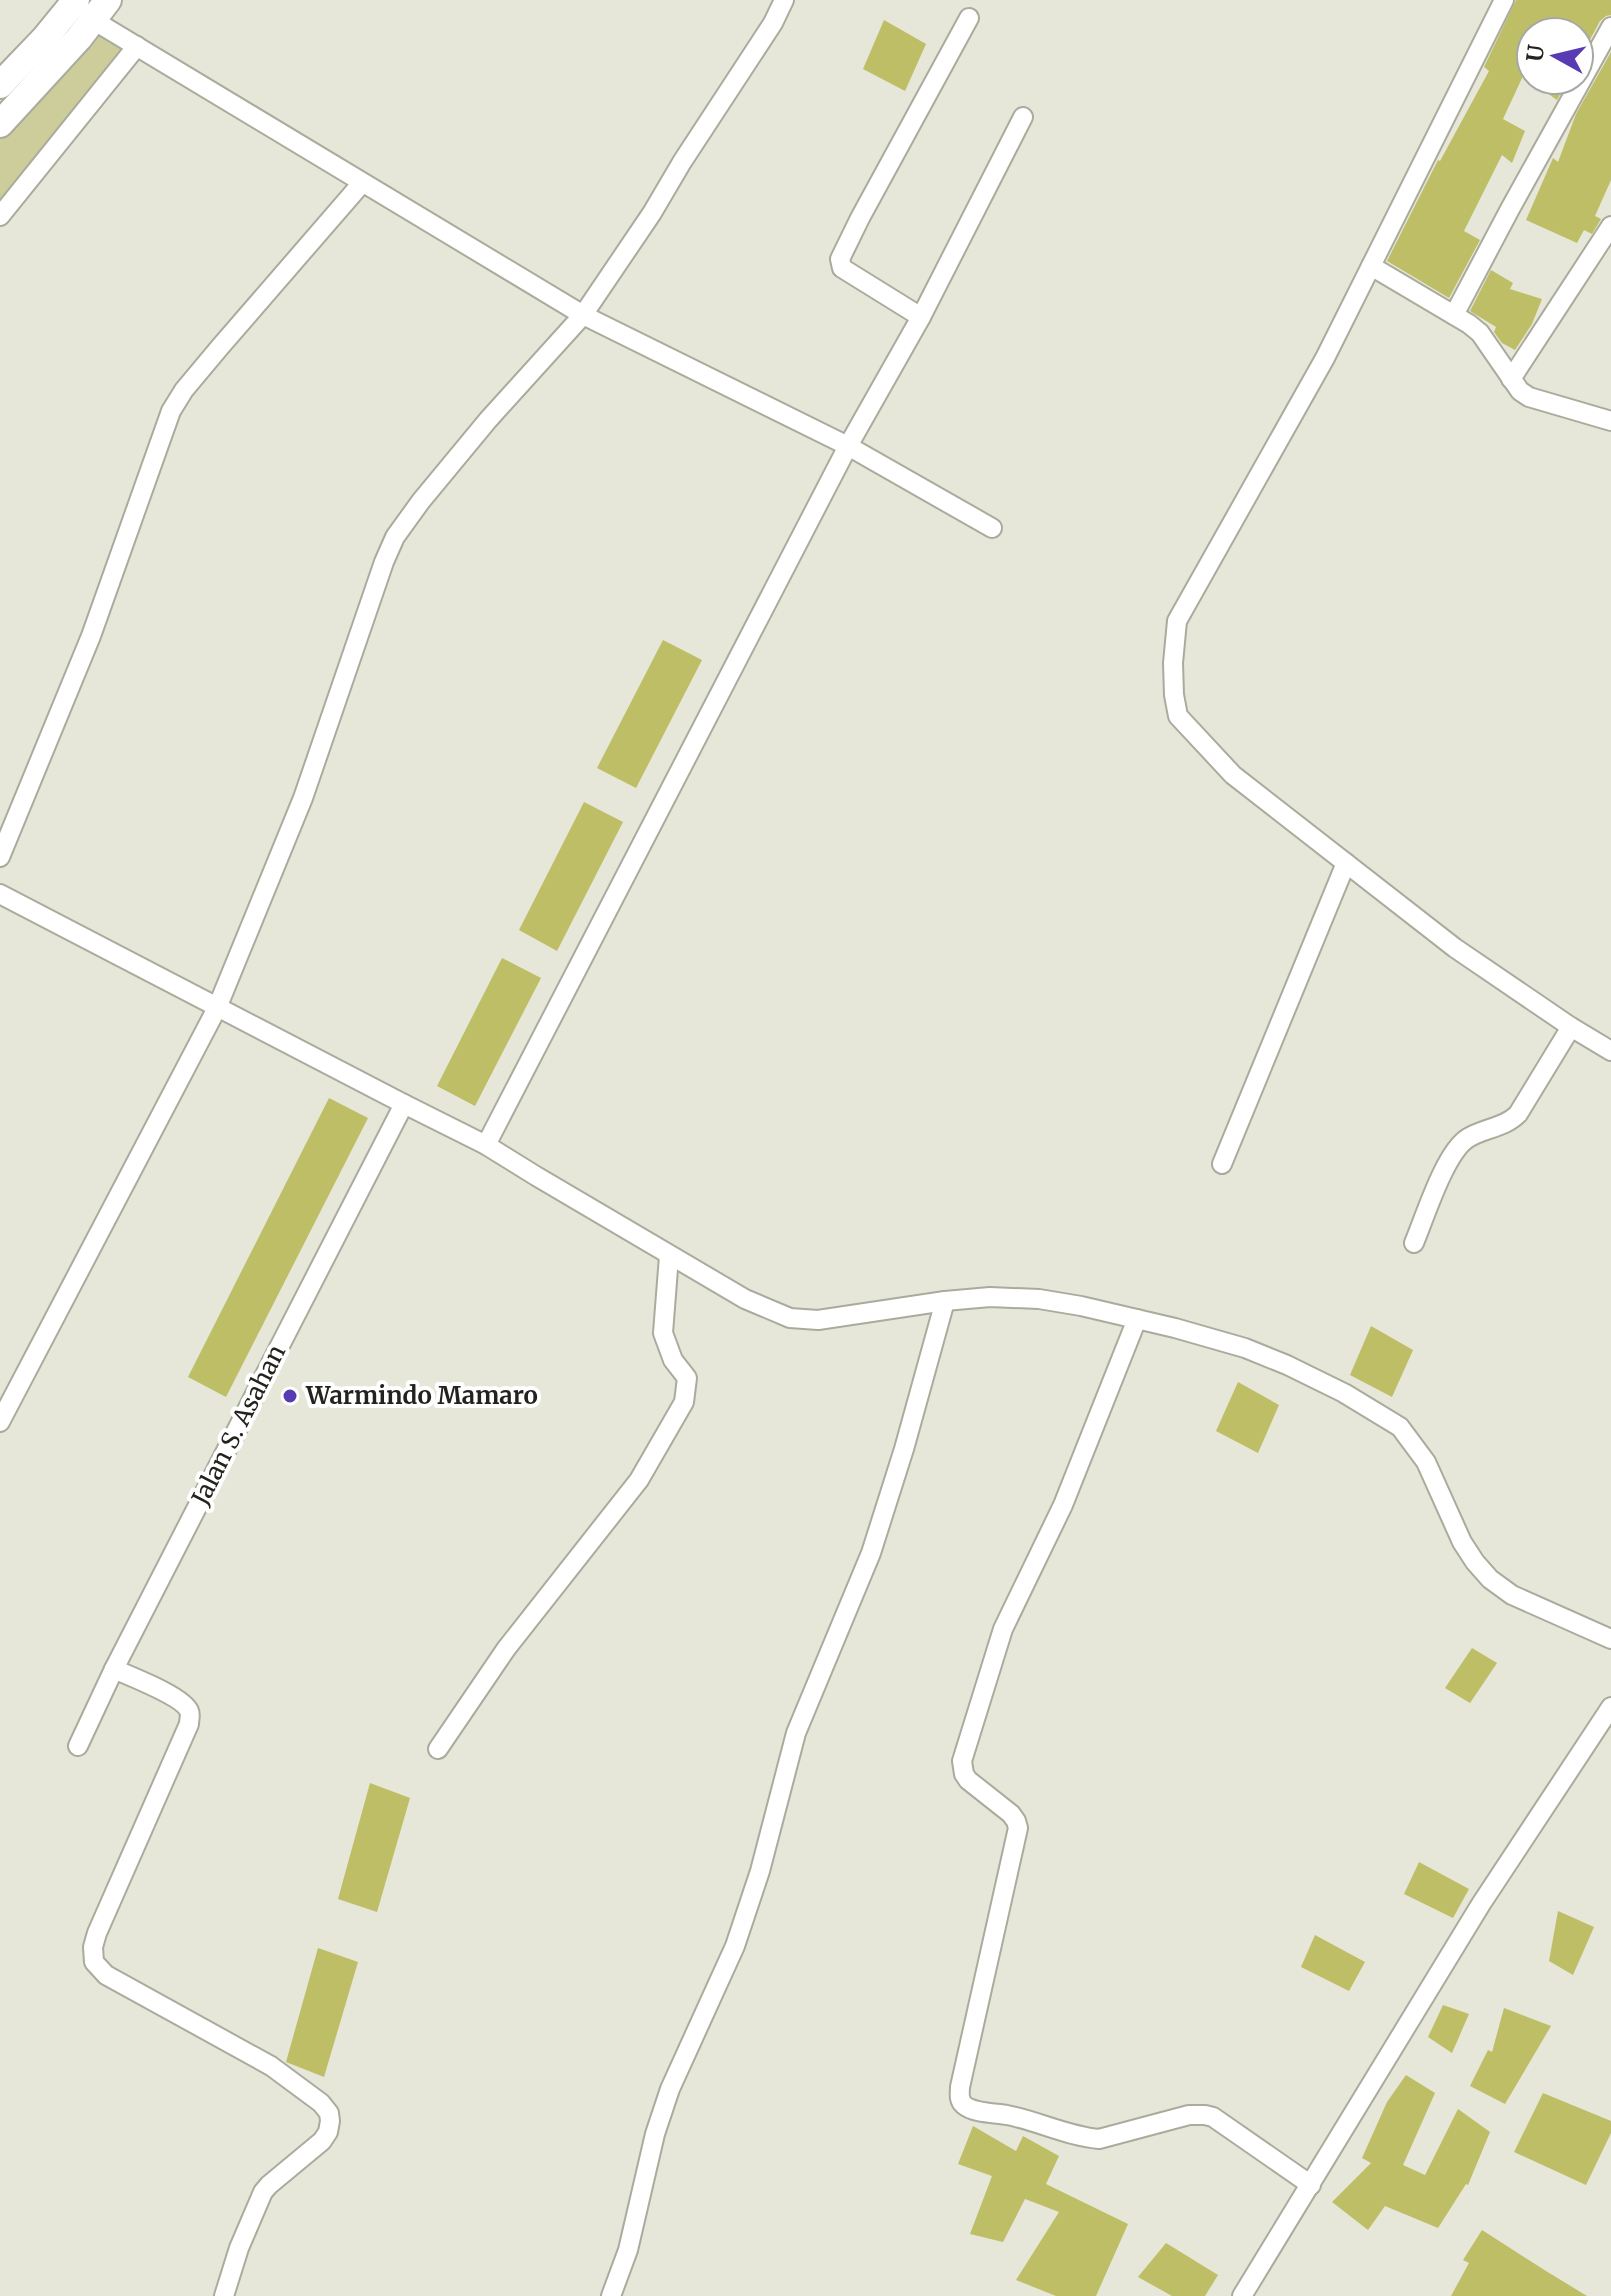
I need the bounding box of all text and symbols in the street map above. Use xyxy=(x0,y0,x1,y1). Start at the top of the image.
north arrow xyxy=(1515,16,1595,96)
text: U xyxy=(1520,43,1550,63)
street label: Jalan S. Asahan xyxy=(184,1339,292,1511)
place label: Warmindo Mamaro xyxy=(305,1380,538,1411)
marker: Warmindo Mamaro xyxy=(281,1387,299,1405)

